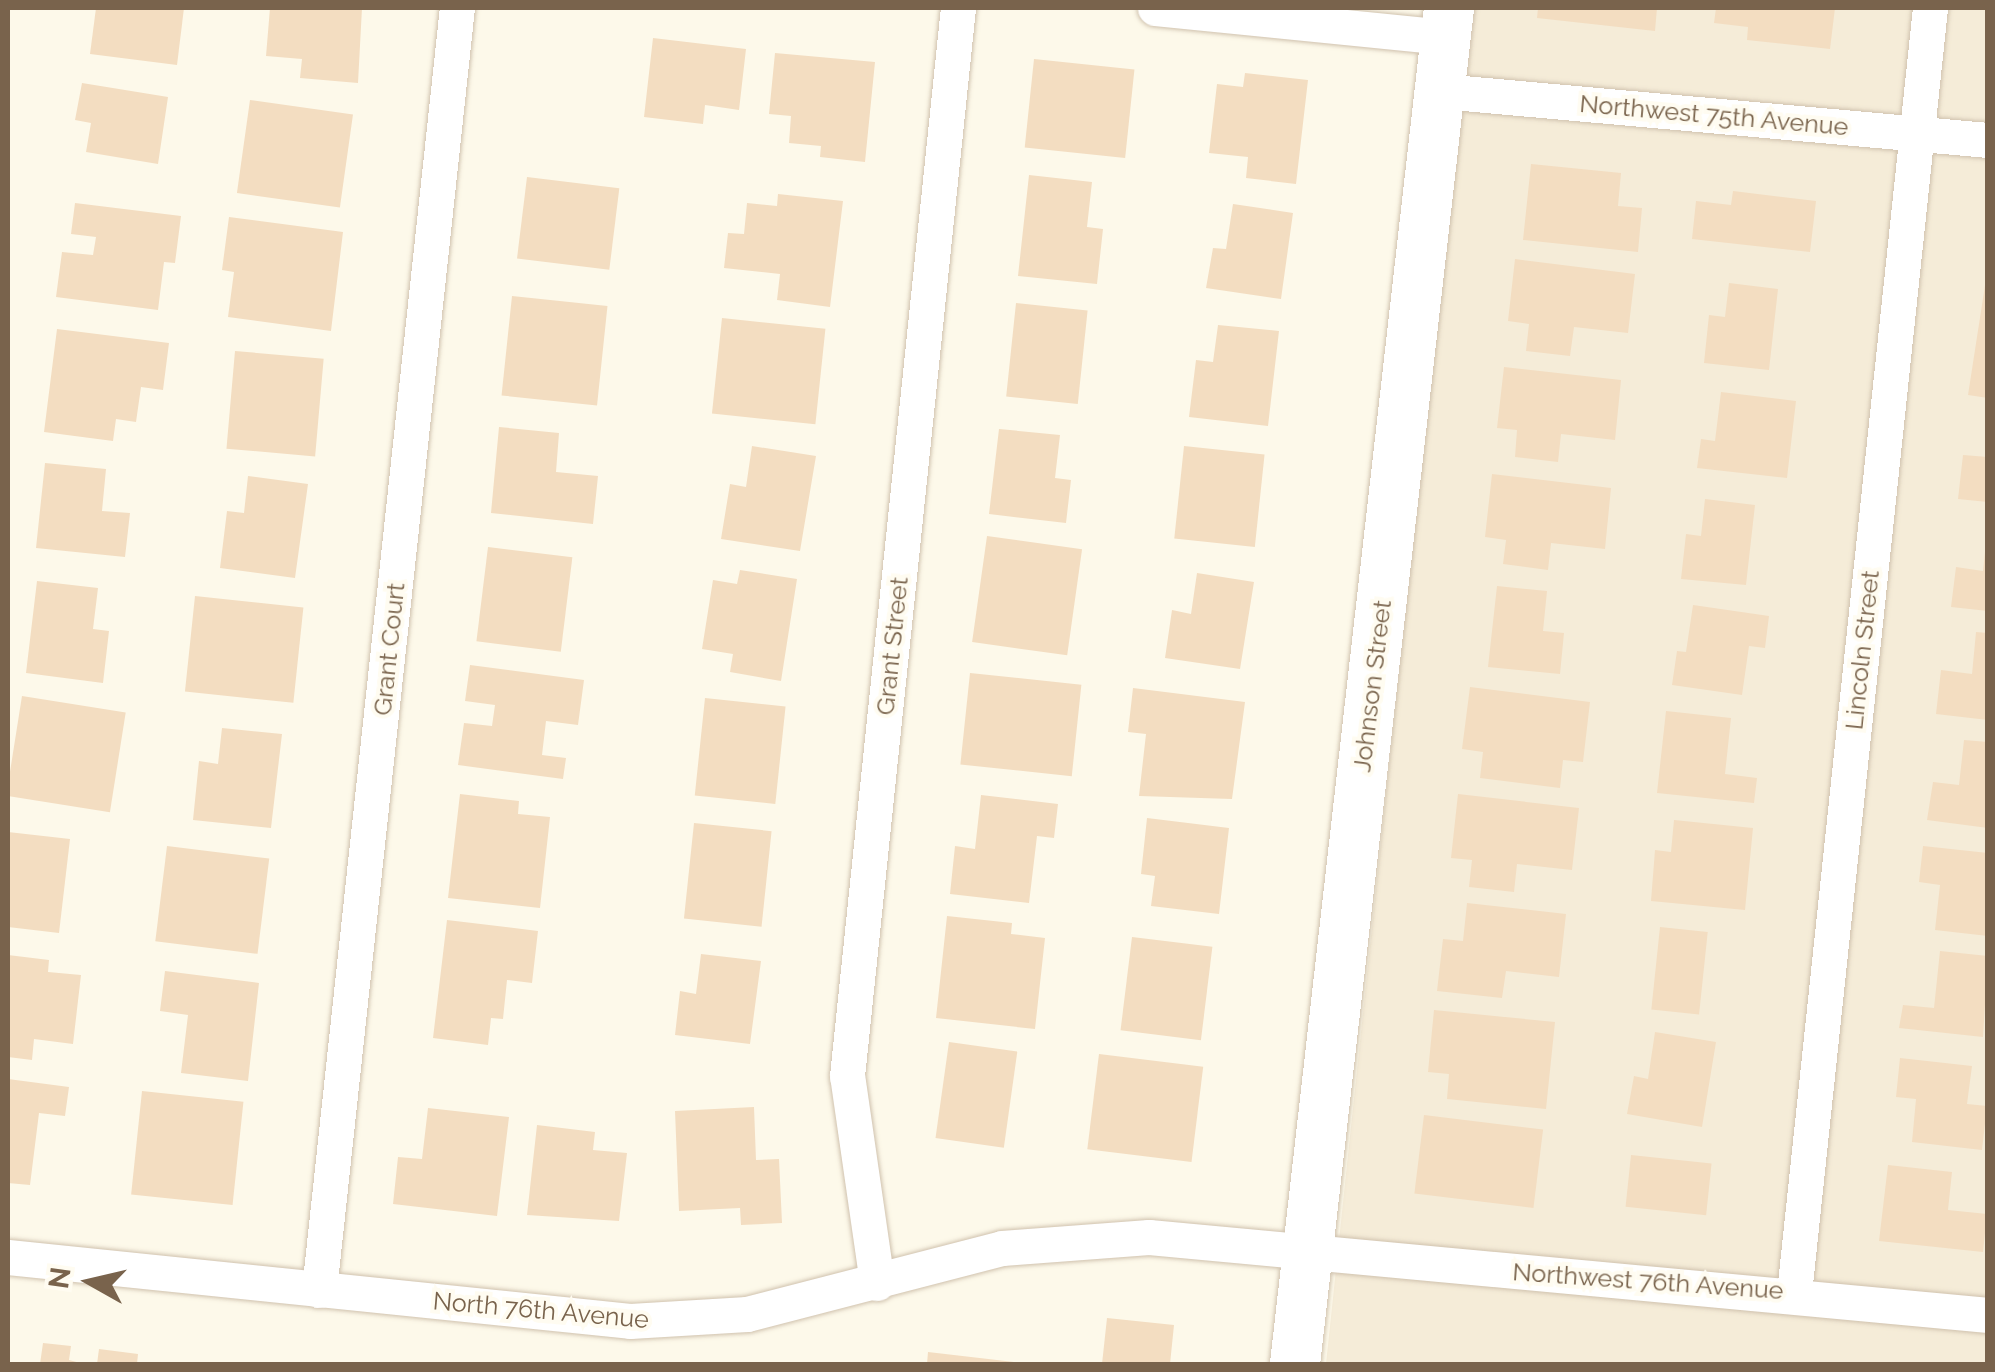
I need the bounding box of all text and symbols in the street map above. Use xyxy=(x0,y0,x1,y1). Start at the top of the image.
street label: Northwest 75th Avenue xyxy=(1578,88,1850,142)
street label: Lincoln Street xyxy=(1839,569,1885,731)
street label: Grant Street xyxy=(870,575,914,717)
street label: Grant Court xyxy=(367,581,411,717)
street label: Johnson Street xyxy=(1347,598,1397,774)
north arrow xyxy=(40,1232,140,1332)
street label: Northwest 76th Avenue xyxy=(1511,1257,1785,1305)
text: N xyxy=(42,1265,78,1291)
street label: North 76th Avenue xyxy=(431,1286,651,1334)

